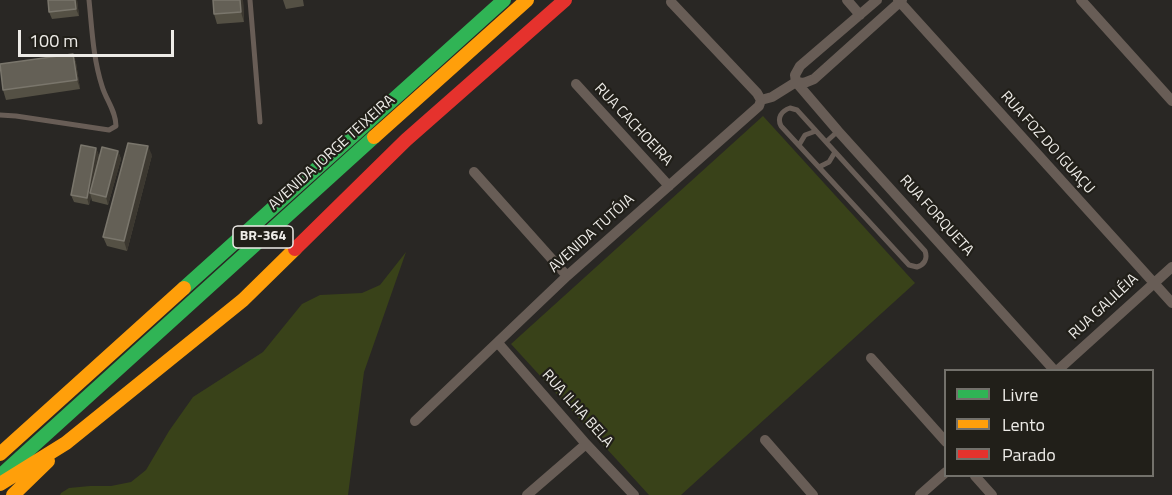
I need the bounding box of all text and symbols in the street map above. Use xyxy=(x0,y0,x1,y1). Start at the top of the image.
scale bar xyxy=(21,18,177,56)
text: 100 m xyxy=(29,27,78,54)
street label: RUA CACHOEIRA xyxy=(590,80,676,170)
street label: RUA FOZ DO IGUAÇU xyxy=(996,88,1098,198)
street label: AVENIDA JORGE TEIXEIRA xyxy=(265,92,399,214)
street label: RUA FORQUETA xyxy=(895,172,977,260)
street label: AVENIDA TUTÓIA xyxy=(546,191,638,277)
road number: BR-364 xyxy=(233,226,293,248)
street label: RUA GALILÉIA xyxy=(1066,270,1142,344)
street label: RUA ILHA BELA xyxy=(538,367,616,451)
legend xyxy=(944,369,1154,477)
text: Livre xyxy=(1002,381,1038,408)
text: Lento xyxy=(1002,411,1045,438)
text: Parado xyxy=(1002,441,1056,468)

